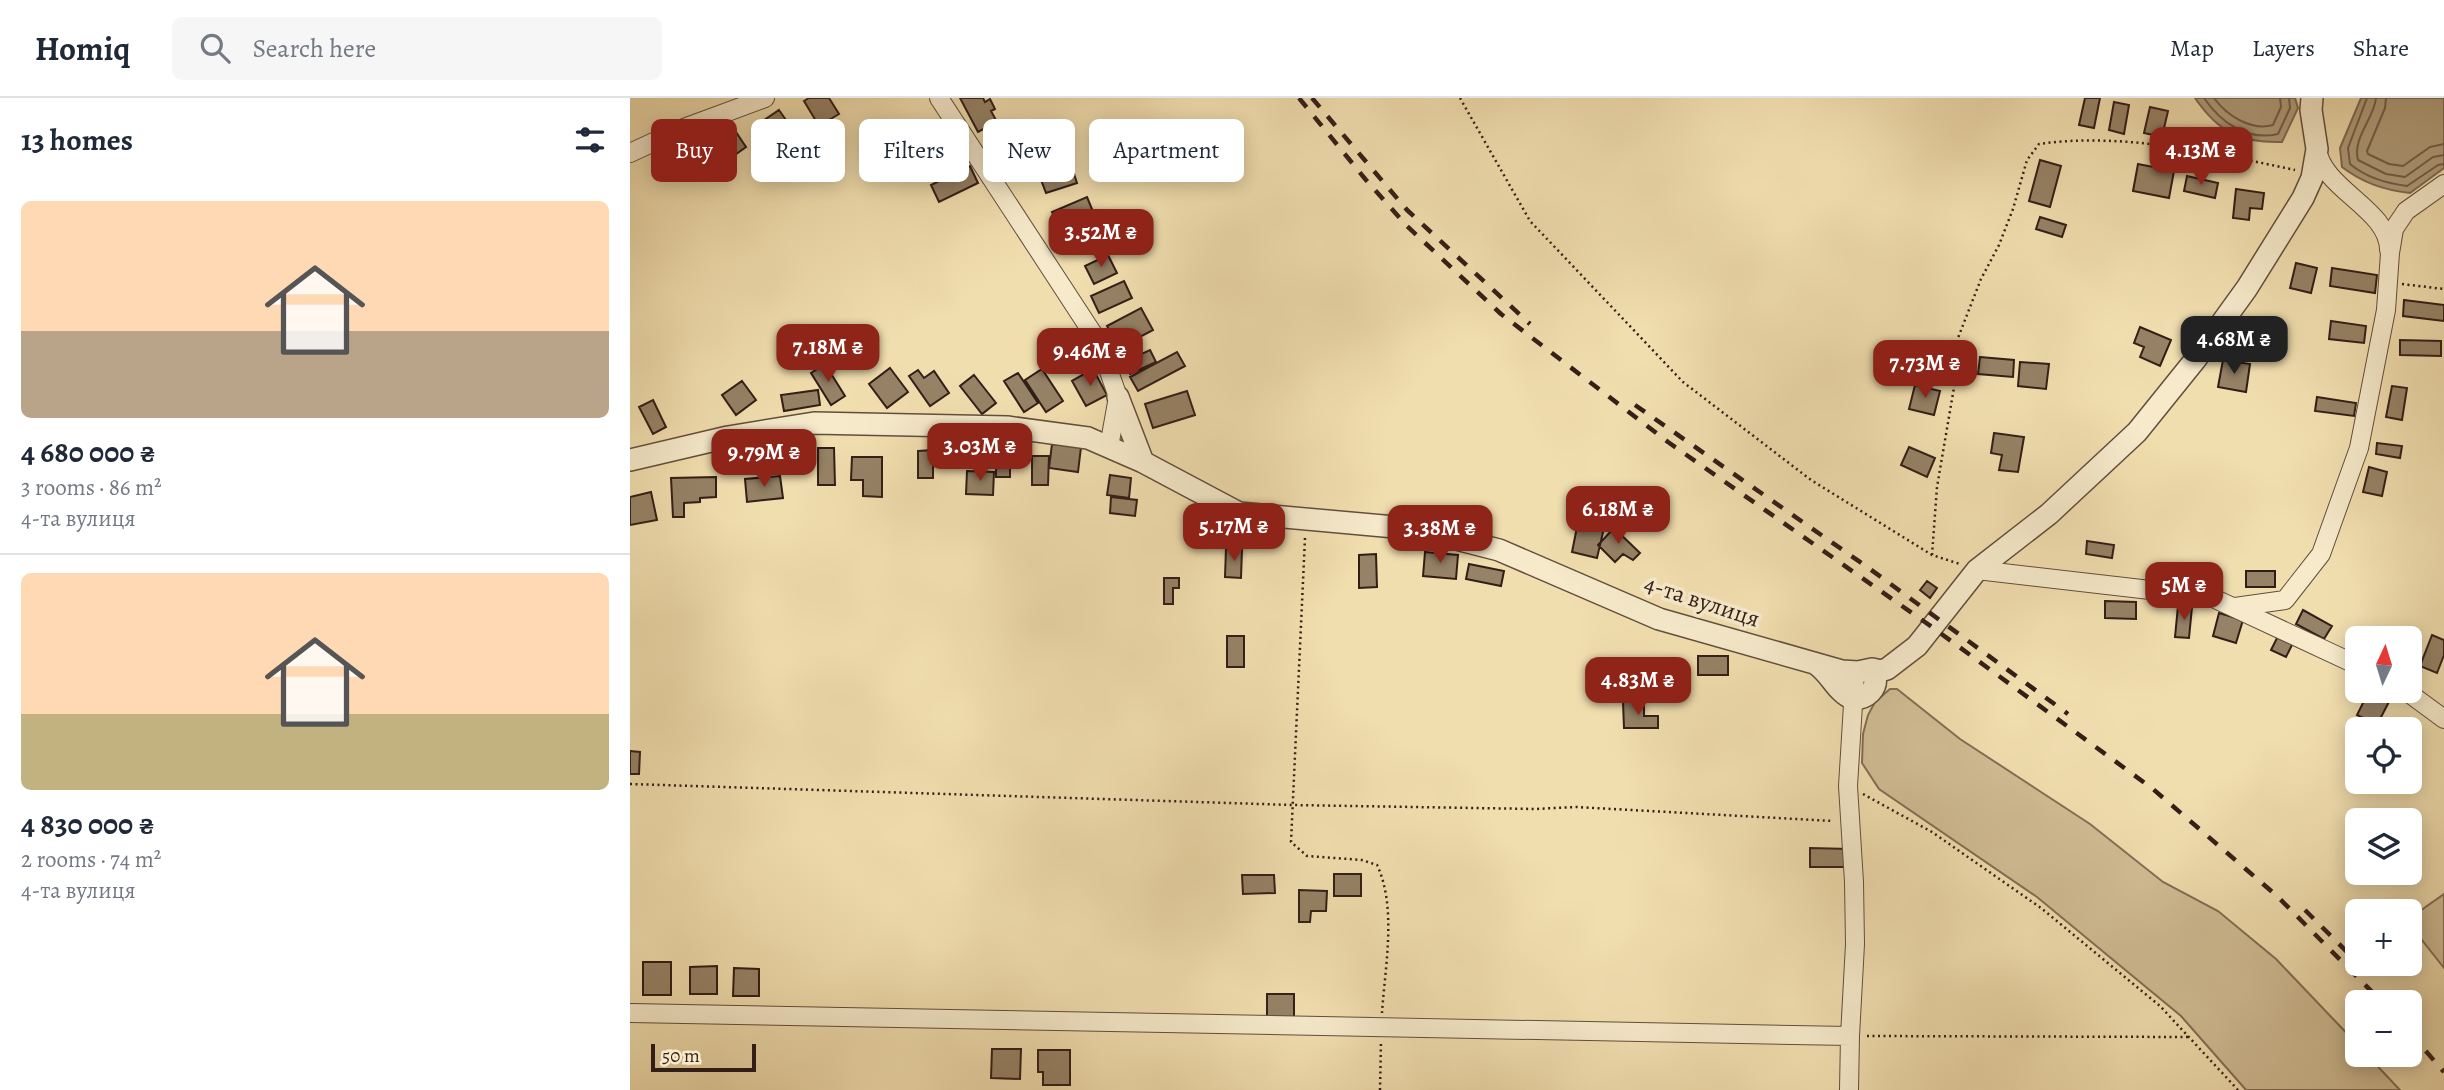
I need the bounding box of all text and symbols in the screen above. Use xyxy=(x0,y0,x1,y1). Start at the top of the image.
search box xyxy=(172,17,662,80)
text: Homiq xyxy=(35,26,130,71)
icon: search xyxy=(196,29,234,67)
text: Search here xyxy=(252,31,376,66)
text: Map xyxy=(2170,32,2214,64)
text: Layers xyxy=(2252,32,2315,64)
text: Share xyxy=(2353,32,2409,64)
chip: Buy xyxy=(651,119,737,182)
chip: Rent xyxy=(751,119,845,182)
chip: Filters xyxy=(859,119,969,182)
chip: New xyxy=(983,119,1075,182)
chip: Apartment xyxy=(1089,119,1244,182)
text: 13 homes xyxy=(21,120,133,160)
icon: filters xyxy=(571,121,609,159)
pin: 4.13M ₴ xyxy=(2136,127,2266,187)
text: 4.13M ₴ xyxy=(2166,134,2236,165)
pin: 3.52M ₴ xyxy=(1036,209,1166,269)
text: 3.52M ₴ xyxy=(1065,216,1137,247)
icon: home xyxy=(252,247,378,373)
pin: 4.68M ₴ xyxy=(2169,316,2299,376)
text: 4.68M ₴ xyxy=(2197,323,2271,354)
pin: 7.18M ₴ xyxy=(763,324,893,384)
pin: 9.46M ₴ xyxy=(1025,328,1155,388)
text: 7.18M ₴ xyxy=(792,331,864,362)
text: 9.46M ₴ xyxy=(1053,335,1127,366)
pin: 7.73M ₴ xyxy=(1860,341,1990,400)
text: 7.73M ₴ xyxy=(1889,347,1961,378)
pin: 3.03M ₴ xyxy=(915,424,1045,483)
pin: 9.79M ₴ xyxy=(699,430,829,489)
text: 3.03M ₴ xyxy=(943,430,1017,461)
text: 4 680 000 ₴ xyxy=(21,432,156,472)
text: 9.79M ₴ xyxy=(727,436,801,467)
text: 3 rooms · 86 m² xyxy=(21,472,162,503)
pin: 6.18M ₴ xyxy=(1553,486,1683,546)
text: 6.18M ₴ xyxy=(1582,493,1654,524)
text: 4-та вулиця xyxy=(21,503,136,534)
pin: 5.17M ₴ xyxy=(1169,504,1299,563)
pin: 3.38M ₴ xyxy=(1375,505,1505,565)
text: 5.17M ₴ xyxy=(1199,510,1269,541)
text: 3.38M ₴ xyxy=(1404,512,1476,543)
pin: 5M ₴ xyxy=(2143,562,2225,622)
street label: 4-та вулиця xyxy=(1640,567,1764,635)
text: 5M ₴ xyxy=(2161,569,2207,600)
icon: home xyxy=(252,619,378,745)
north arrow xyxy=(2345,626,2422,704)
map controls xyxy=(2345,626,2422,1067)
pin: 4.83M ₴ xyxy=(1573,658,1703,717)
text: 4.83M ₴ xyxy=(1601,664,1675,695)
button: locate xyxy=(2345,717,2422,794)
text: 4 830 000 ₴ xyxy=(21,804,155,844)
button: layers xyxy=(2345,808,2422,885)
text: 2 rooms · 74 m² xyxy=(21,844,161,875)
text: 4-та вулиця xyxy=(21,875,136,906)
button: + xyxy=(2345,899,2422,976)
button: − xyxy=(2345,990,2422,1067)
scale bar xyxy=(651,1041,756,1073)
text: 50 m xyxy=(662,1043,700,1069)

